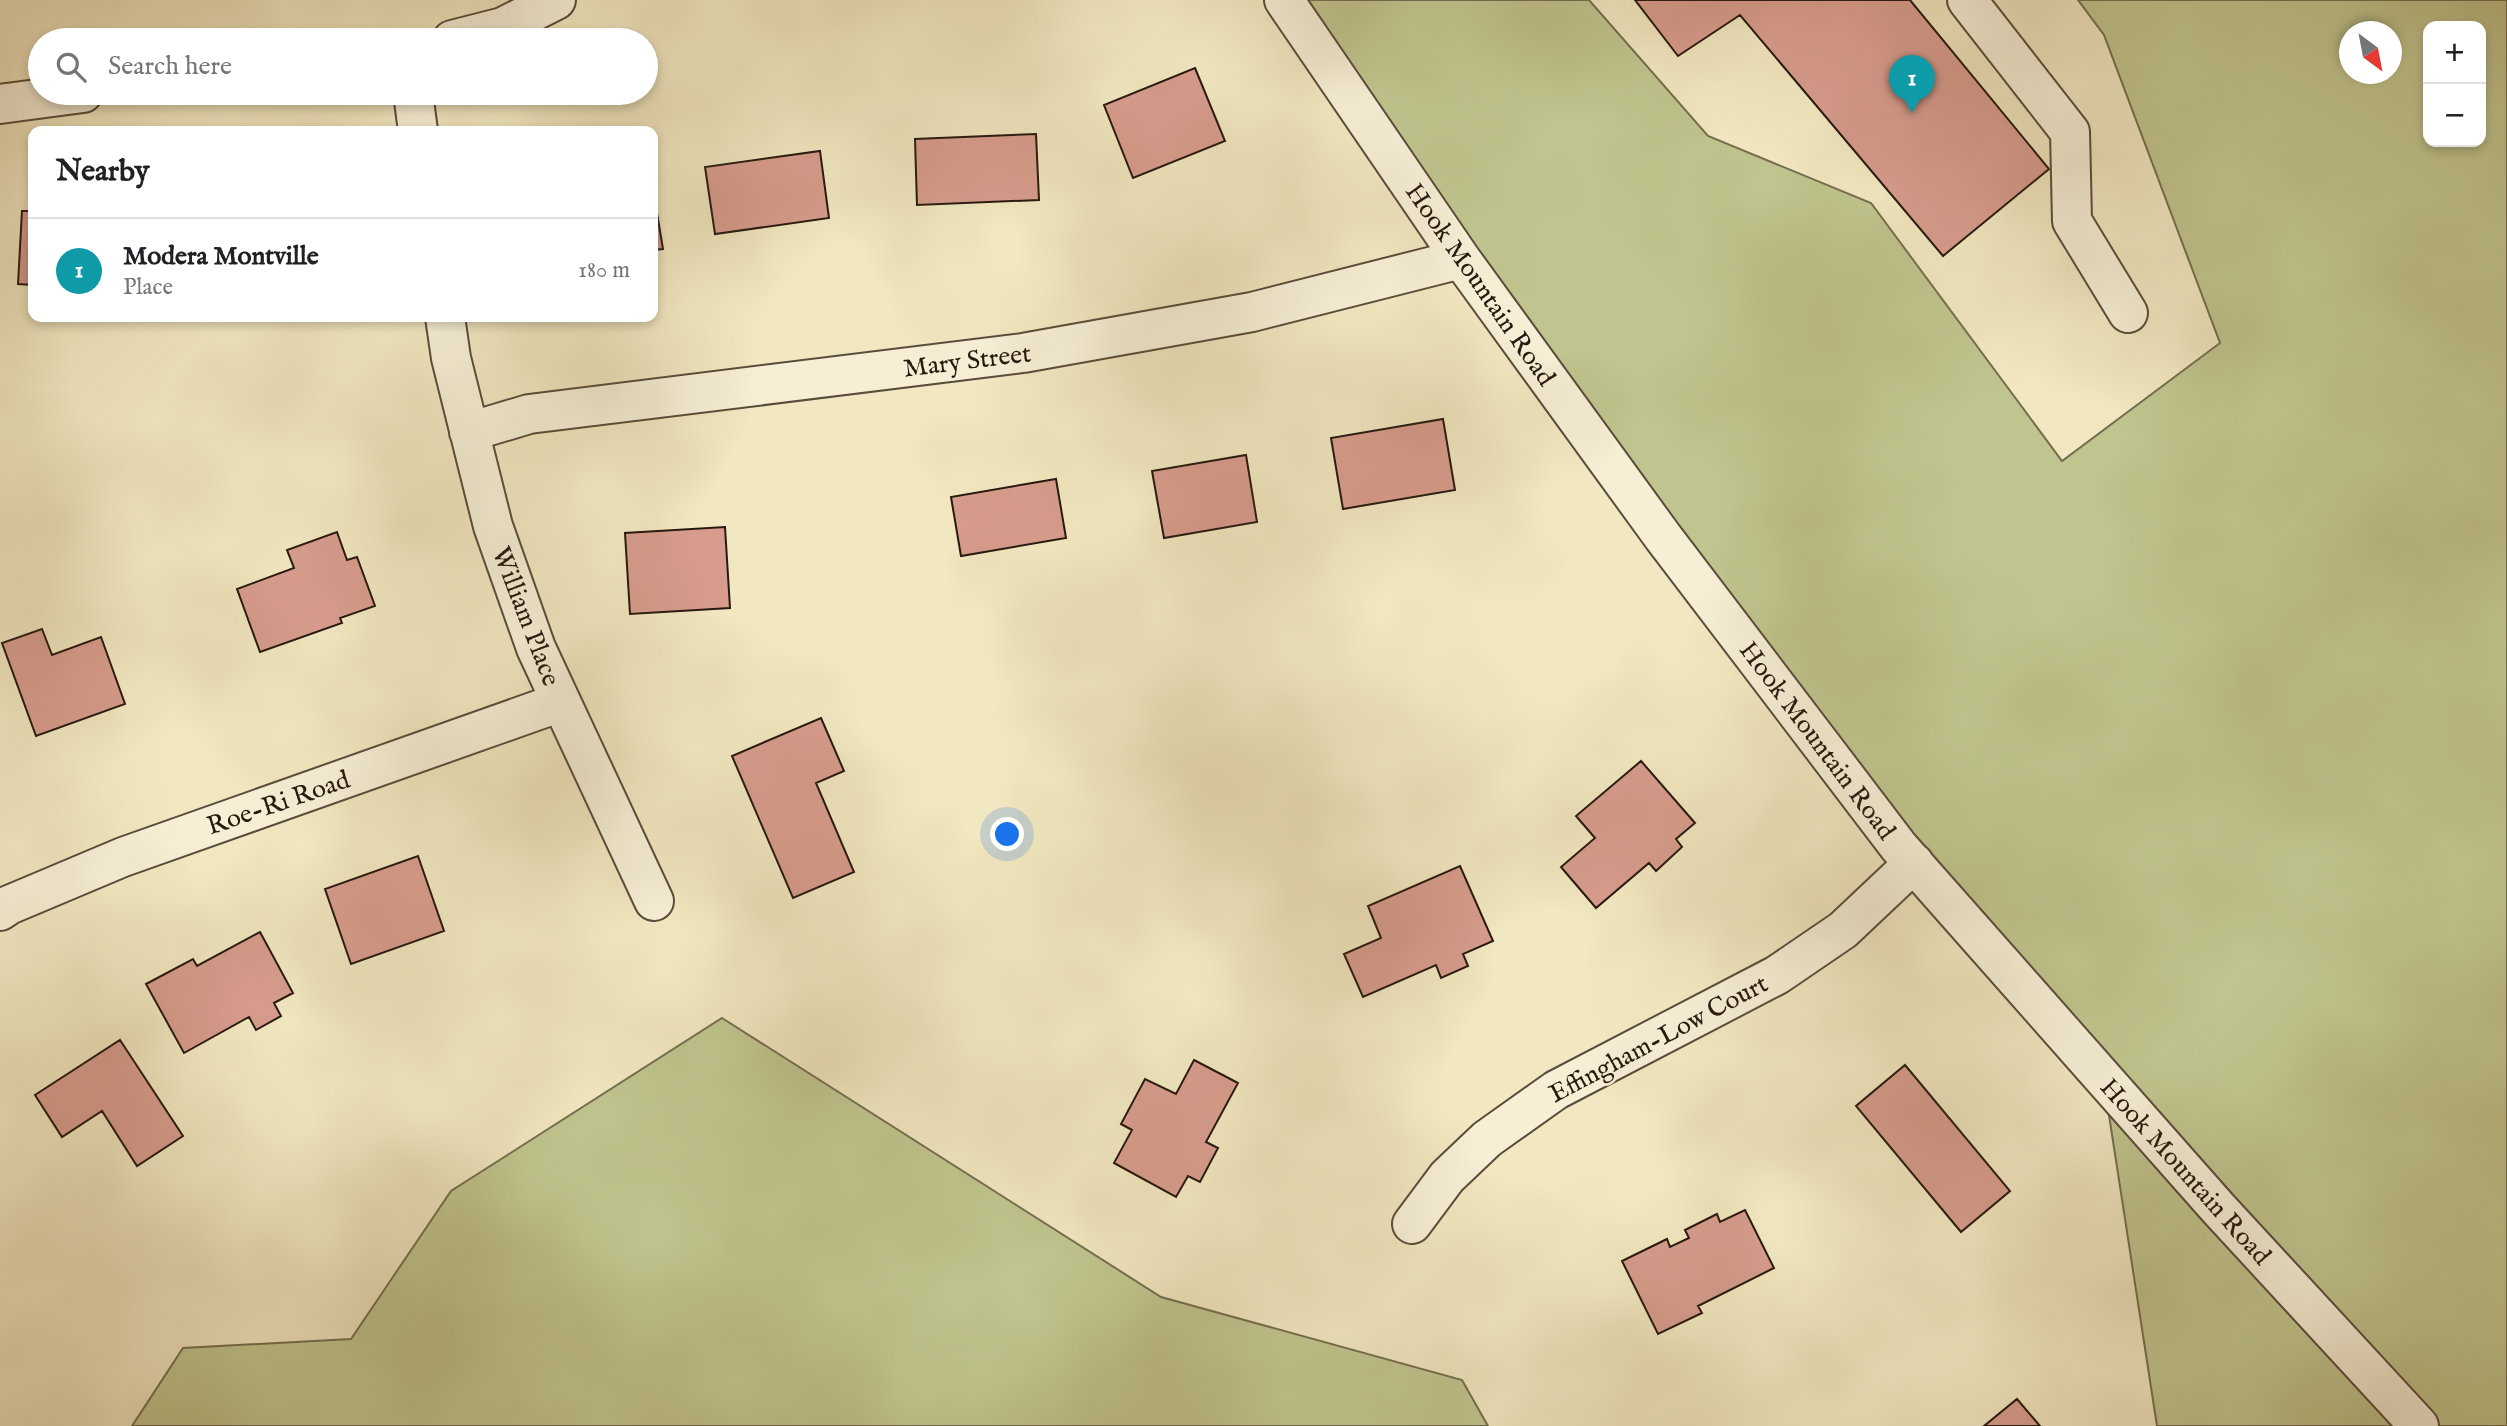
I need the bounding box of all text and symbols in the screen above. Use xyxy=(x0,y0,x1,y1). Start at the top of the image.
north arrow xyxy=(2339,21,2402,84)
map controls xyxy=(2423,21,2486,147)
button: + xyxy=(2423,21,2486,84)
search box xyxy=(28,28,658,105)
icon: search xyxy=(52,48,90,86)
text: Search here xyxy=(108,50,232,83)
pin: 1 xyxy=(1889,55,1935,113)
button: − xyxy=(2423,84,2486,147)
text: Nearby xyxy=(56,153,149,191)
street label: Hook Mountain Road xyxy=(1397,177,1562,393)
text: Modera Montville xyxy=(123,240,319,273)
text: 1 xyxy=(75,256,83,285)
text: 180 m xyxy=(578,256,630,285)
text: Place xyxy=(123,273,173,302)
street label: Mary Street xyxy=(901,337,1033,386)
street label: William Place xyxy=(484,542,567,691)
street label: Hook Mountain Road xyxy=(1731,635,1902,847)
street label: Roe-Ri Road xyxy=(203,764,354,843)
your location xyxy=(990,817,1024,851)
street label: Effingham-Low Court xyxy=(1544,968,1774,1111)
street label: Hook Mountain Road xyxy=(2092,1072,2278,1272)

